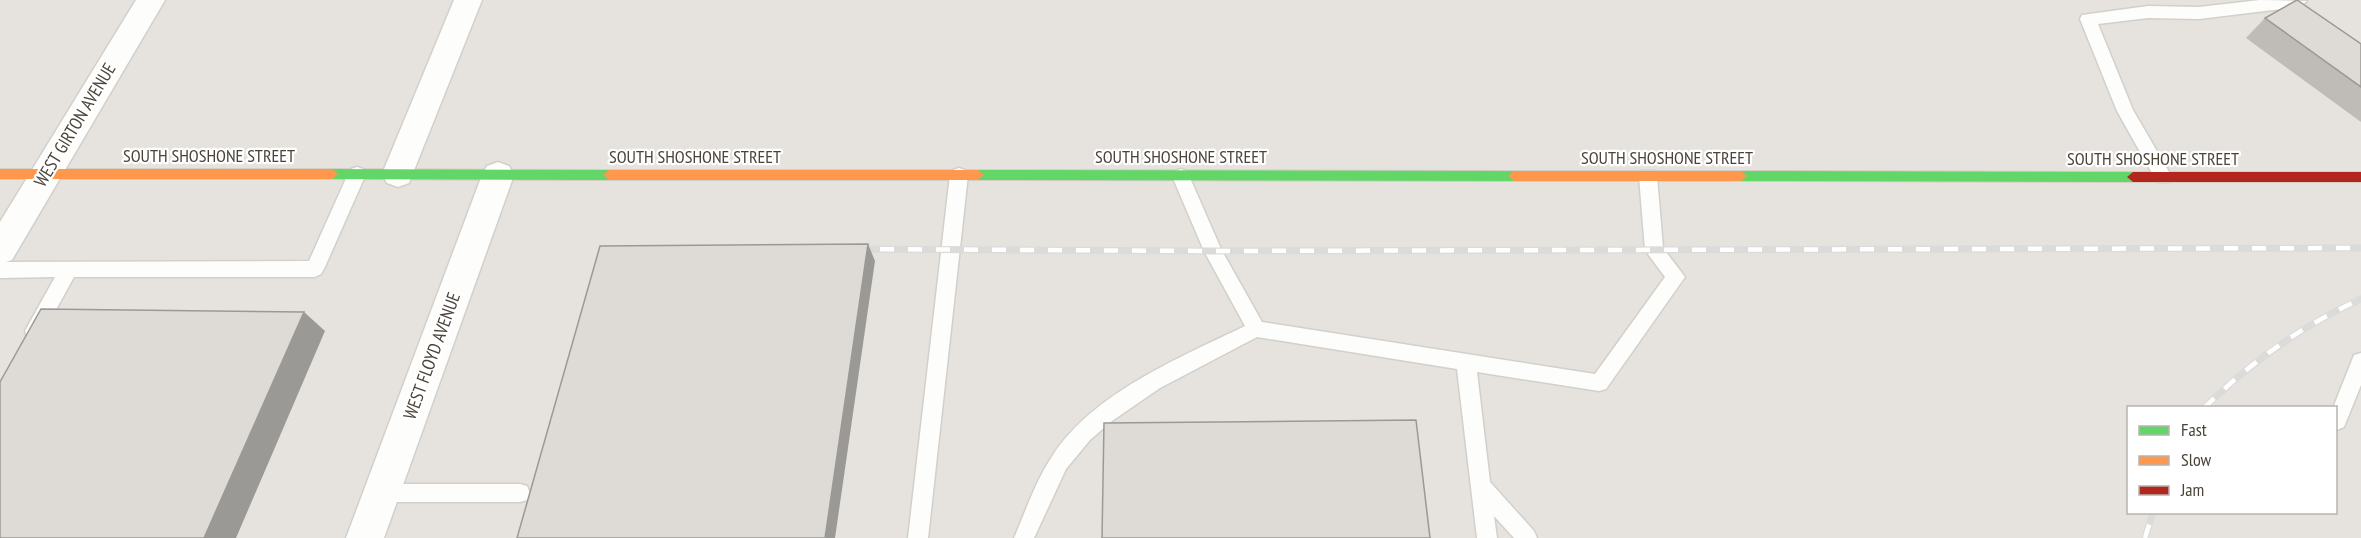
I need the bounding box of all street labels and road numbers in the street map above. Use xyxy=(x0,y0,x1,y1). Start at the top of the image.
street label: WEST GIRTON AVENUE xyxy=(29,59,121,191)
street label: SOUTH SHOSHONE STREET xyxy=(123,144,295,167)
street label: SOUTH SHOSHONE STREET xyxy=(609,145,781,168)
street label: SOUTH SHOSHONE STREET xyxy=(1095,145,1267,168)
street label: SOUTH SHOSHONE STREET xyxy=(1581,146,1753,169)
street label: SOUTH SHOSHONE STREET xyxy=(2067,147,2239,170)
street label: WEST FLOYD AVENUE xyxy=(398,289,465,423)

